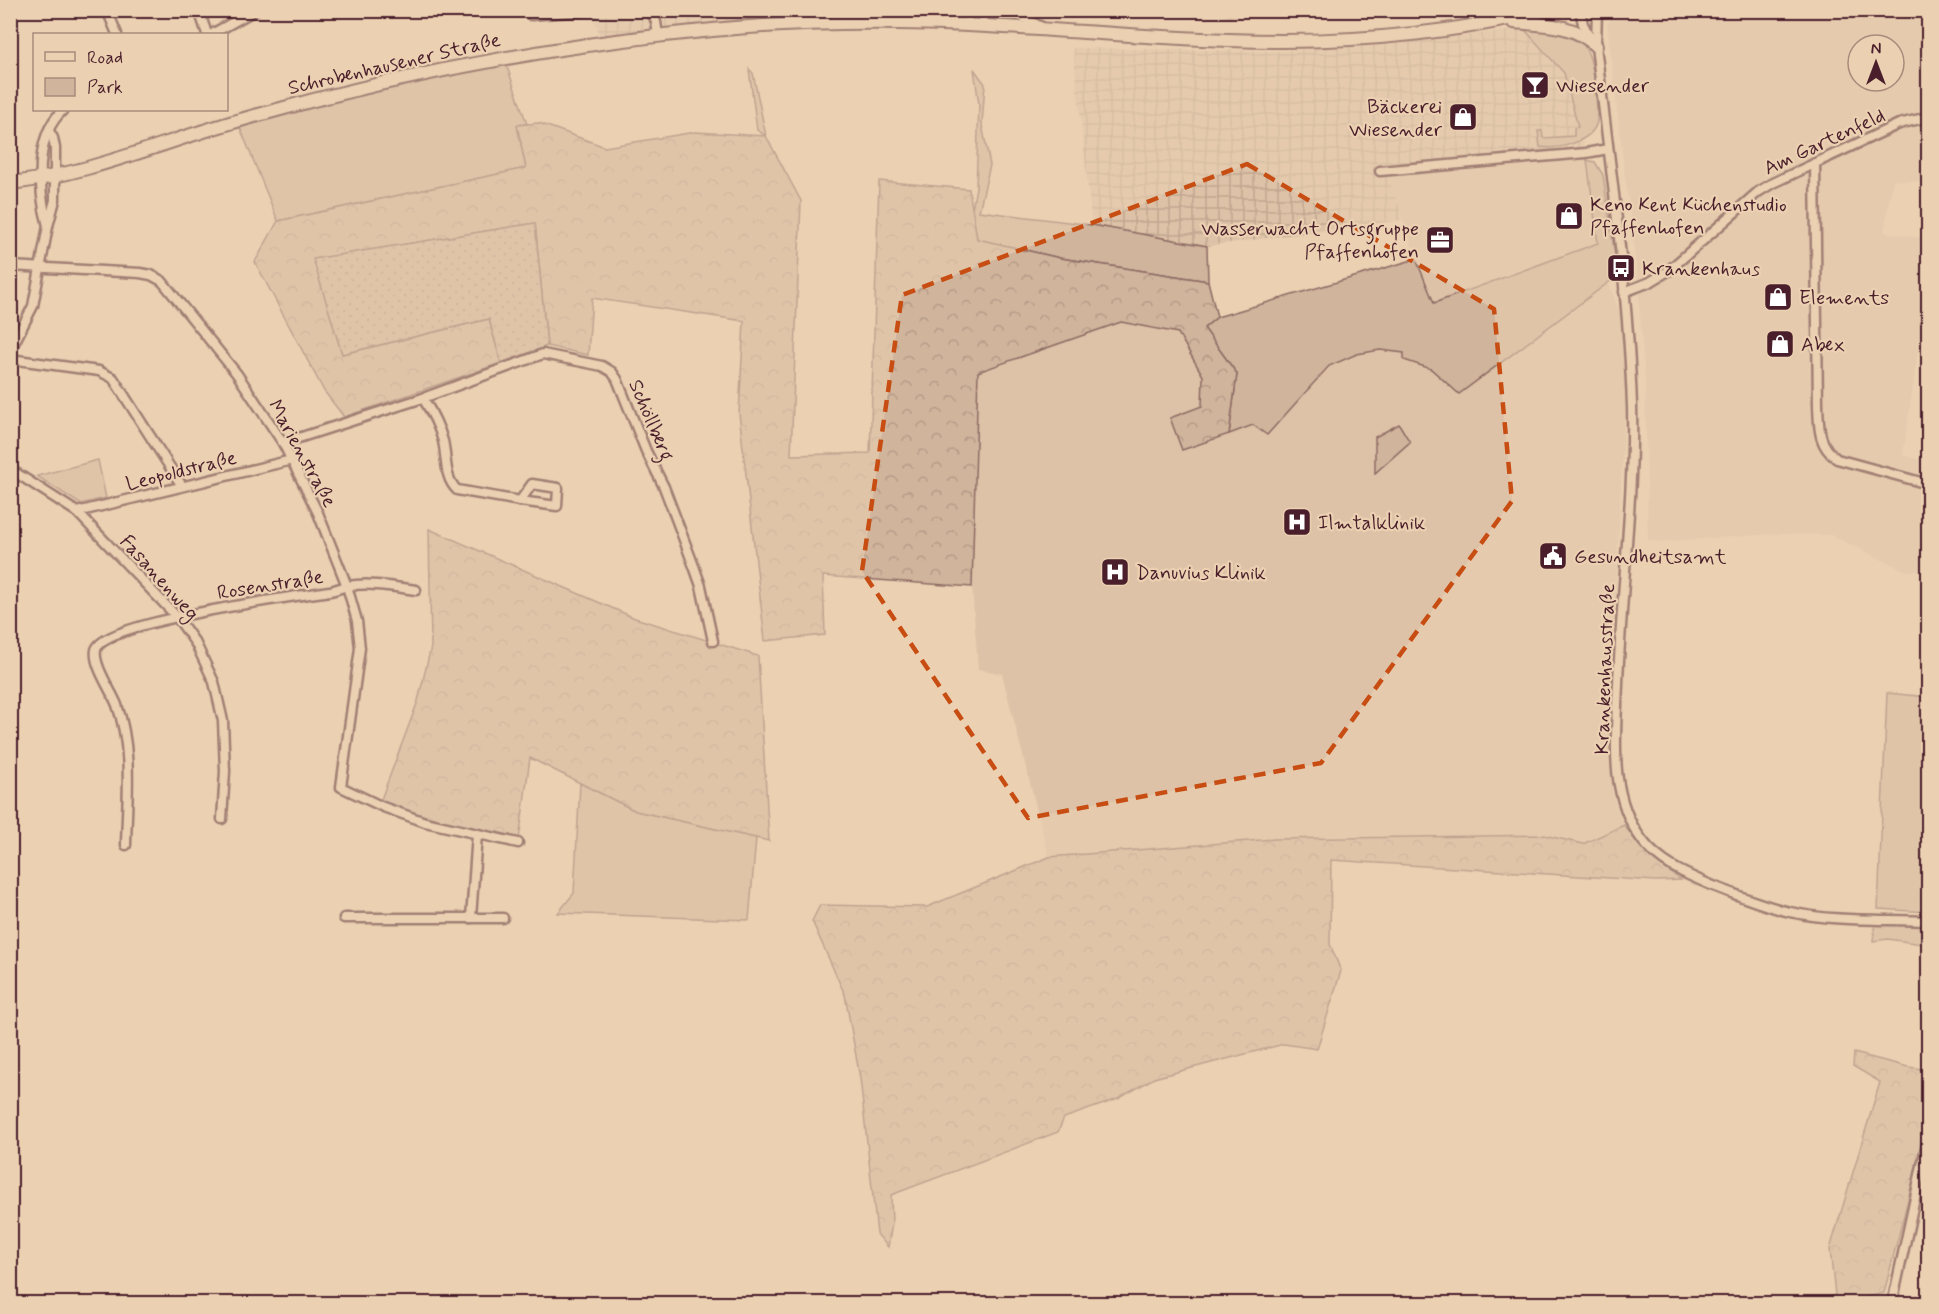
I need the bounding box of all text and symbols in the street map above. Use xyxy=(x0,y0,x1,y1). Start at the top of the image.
street label: Schrobenhausener Straße xyxy=(285,27,503,102)
legend xyxy=(33,33,228,111)
north arrow xyxy=(1846,33,1906,93)
text: N xyxy=(1871,39,1881,60)
text: Road xyxy=(87,46,123,70)
bar icon: Wiesender xyxy=(1519,69,1551,101)
place label: Wiesender xyxy=(1556,73,1650,100)
text: Park xyxy=(87,76,123,100)
place label: Bäckerei Wiesender xyxy=(1349,94,1443,144)
shop icon: Bäckerei Wiesender xyxy=(1447,101,1479,133)
street label: Am Gartenfeld xyxy=(1760,102,1890,182)
place label: Keno Kent Küchenstudio Pfaffenhofen xyxy=(1590,192,1787,242)
shop icon: Keno Kent Küchenstudio Pfaffenhofen xyxy=(1553,200,1585,232)
place label: Wasserwacht Ortsgruppe Pfaffenhofen xyxy=(1201,216,1419,266)
office icon: Wasserwacht Ortsgruppe Pfaffenhofen xyxy=(1424,224,1456,256)
bus stop icon: Krankenhaus xyxy=(1605,252,1637,284)
place label: Krankenhaus xyxy=(1642,256,1760,283)
shop icon: Elements xyxy=(1762,281,1794,313)
place label: Elements xyxy=(1799,285,1889,312)
shop icon: Abex xyxy=(1764,328,1796,360)
place label: Abex xyxy=(1801,332,1845,359)
street label: Schöllberg xyxy=(620,376,680,466)
street label: Marienstraße xyxy=(261,395,342,513)
street label: Leopoldstraße xyxy=(123,445,240,498)
hospital icon: Ilmtalklinik xyxy=(1281,506,1313,538)
place label: Ilmtalklinik xyxy=(1318,510,1425,537)
street label: Fasanenweg xyxy=(112,529,205,627)
public building icon: Gesundheitsamt xyxy=(1537,540,1569,572)
place label: Gesundheitsamt xyxy=(1574,544,1727,571)
hospital icon: Danuvius Klinik xyxy=(1099,556,1131,588)
place label: Danuvius Klinik xyxy=(1136,560,1266,587)
street label: Rosenstraße xyxy=(215,564,325,607)
street label: Krankenhausstraße xyxy=(1589,583,1622,755)

